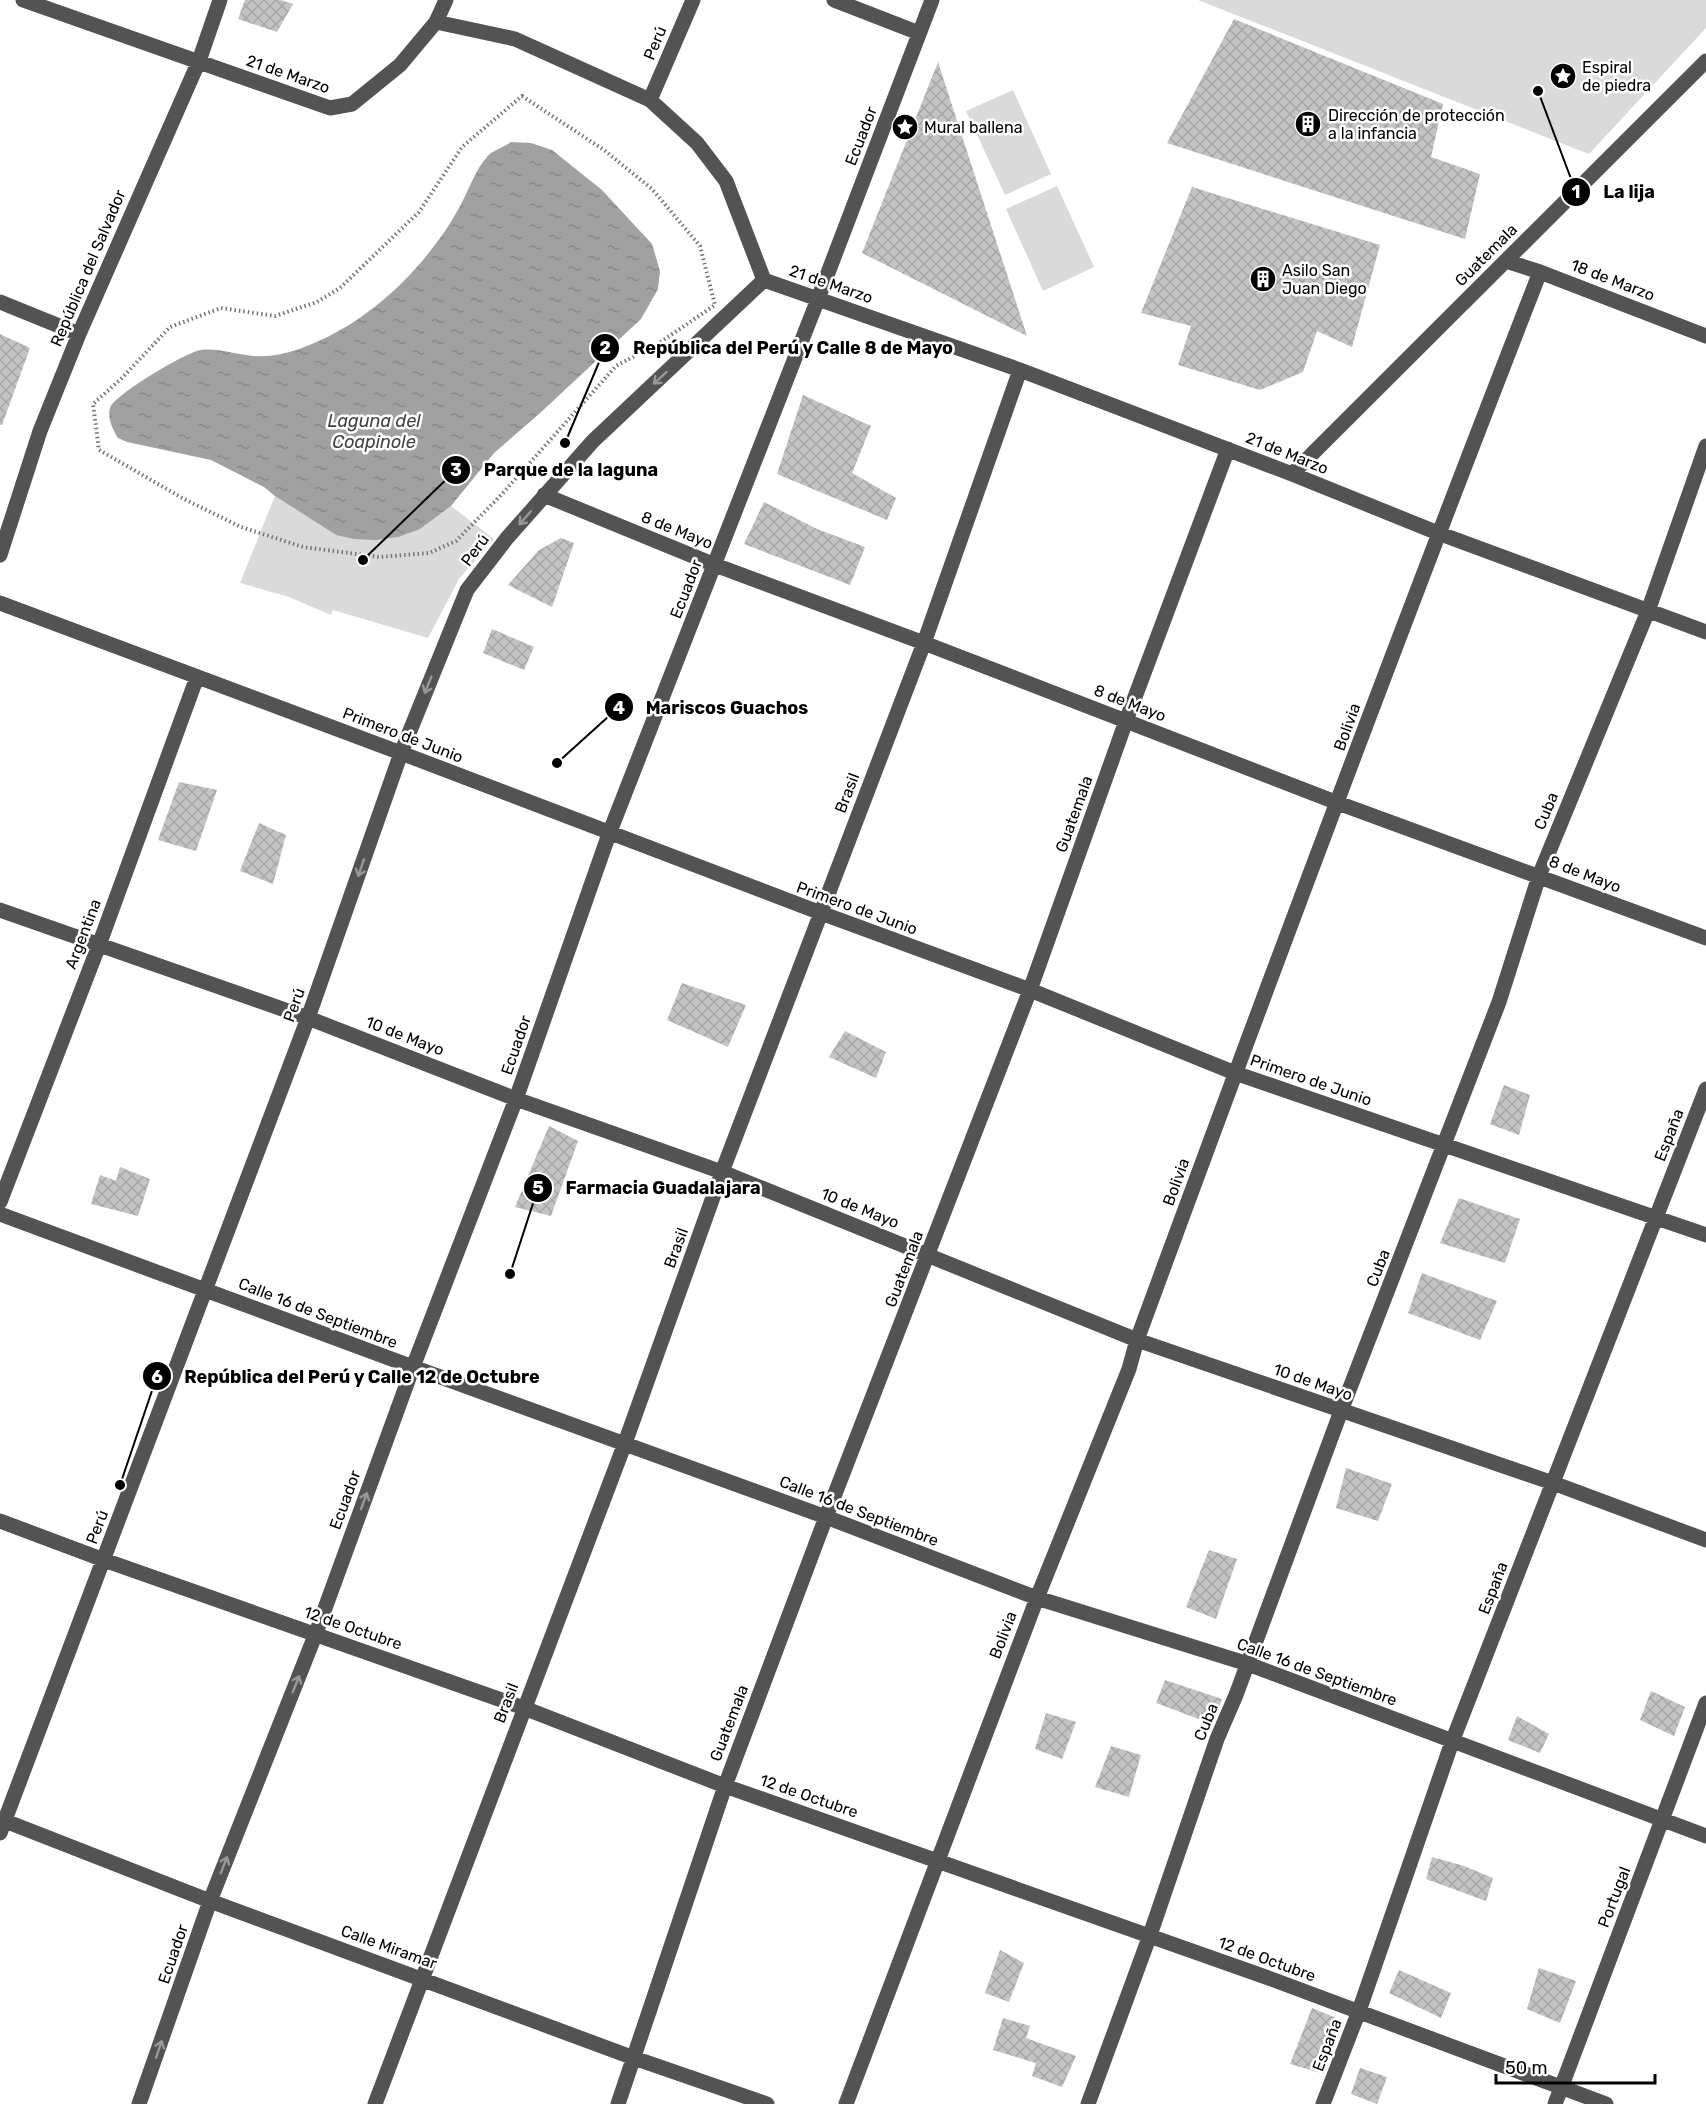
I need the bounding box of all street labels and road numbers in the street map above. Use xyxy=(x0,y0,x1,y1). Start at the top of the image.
street label: Perú xyxy=(639,23,671,63)
street label: 21 de Marzo xyxy=(244,51,332,97)
street label: Ecuador xyxy=(841,104,881,168)
street label: República del Salvador xyxy=(46,187,130,349)
street label: Guatemala xyxy=(1451,220,1521,290)
street label: 18 de Marzo xyxy=(1568,255,1658,305)
street label: 21 de Marzo xyxy=(787,261,875,307)
street label: 21 de Marzo xyxy=(1243,428,1331,478)
street label: 8 de Mayo xyxy=(638,507,716,553)
street label: Perú xyxy=(457,530,493,570)
street label: Ecuador xyxy=(666,557,706,621)
street label: 8 de Mayo xyxy=(1091,681,1169,725)
street label: Bolivia xyxy=(1330,701,1364,753)
street label: Primero de Junio xyxy=(340,703,466,767)
street label: Brasil xyxy=(831,770,863,816)
street label: Guatemala xyxy=(1051,773,1097,855)
street label: Cuba xyxy=(1530,790,1562,832)
street label: 8 de Mayo xyxy=(1546,852,1624,896)
street label: Primero de Junio xyxy=(794,877,920,939)
street label: Argentina xyxy=(61,896,105,972)
street label: Perú xyxy=(279,985,309,1025)
street label: 10 de Mayo xyxy=(363,1012,447,1060)
street label: Ecuador xyxy=(497,1013,535,1077)
street label: Primero de Junio xyxy=(1248,1050,1374,1110)
street label: España xyxy=(1650,1106,1688,1164)
street label: Bolivia xyxy=(1159,1156,1193,1208)
street label: 10 de Mayo xyxy=(818,1184,902,1232)
street label: Brasil xyxy=(660,1225,692,1271)
street label: Guatemala xyxy=(881,1228,927,1310)
street label: Cuba xyxy=(1362,1247,1394,1289)
street label: Calle 16 de Septiembre xyxy=(236,1274,400,1352)
street label: 10 de Mayo xyxy=(1271,1360,1355,1404)
street label: Ecuador xyxy=(326,1468,364,1532)
street label: Calle 16 de Septiembre xyxy=(777,1472,941,1550)
street label: Perú xyxy=(82,1507,112,1547)
street label: España xyxy=(1474,1559,1512,1617)
street label: 12 de Octubre xyxy=(301,1602,405,1654)
street label: Bolivia xyxy=(985,1609,1021,1661)
street label: Calle 16 de Septiembre xyxy=(1234,1634,1400,1710)
street label: Brasil xyxy=(490,1680,522,1726)
street label: Guatemala xyxy=(706,1682,752,1764)
street label: Cuba xyxy=(1190,1701,1222,1743)
street label: 12 de Octubre xyxy=(757,1770,861,1822)
street label: Portugal xyxy=(1594,1864,1634,1930)
street label: Calle Miramar xyxy=(338,1921,440,1973)
street label: Ecuador xyxy=(154,1922,192,1986)
street label: 12 de Octubre xyxy=(1216,1933,1318,1985)
street label: España xyxy=(1308,2016,1346,2074)

